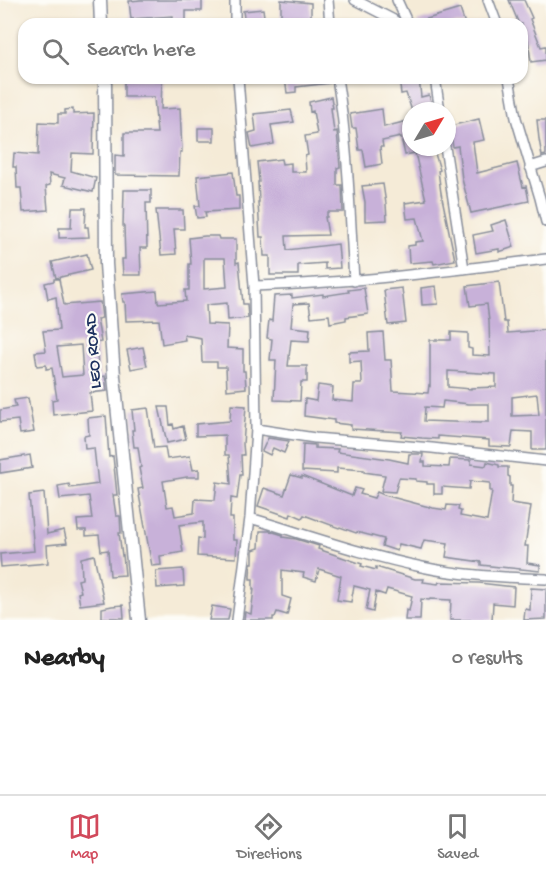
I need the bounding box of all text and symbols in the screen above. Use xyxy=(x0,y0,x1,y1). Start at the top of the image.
search box xyxy=(18,18,528,84)
icon: search xyxy=(39,35,72,68)
text: Search here xyxy=(87,38,195,64)
north arrow xyxy=(402,102,456,156)
street label: LEO ROAD xyxy=(81,312,107,389)
text: Nearby xyxy=(24,644,105,675)
text: 0 results xyxy=(452,648,522,671)
tab: Map xyxy=(68,810,101,865)
tab: Directions xyxy=(236,810,302,865)
tab: Saved xyxy=(437,810,478,865)

